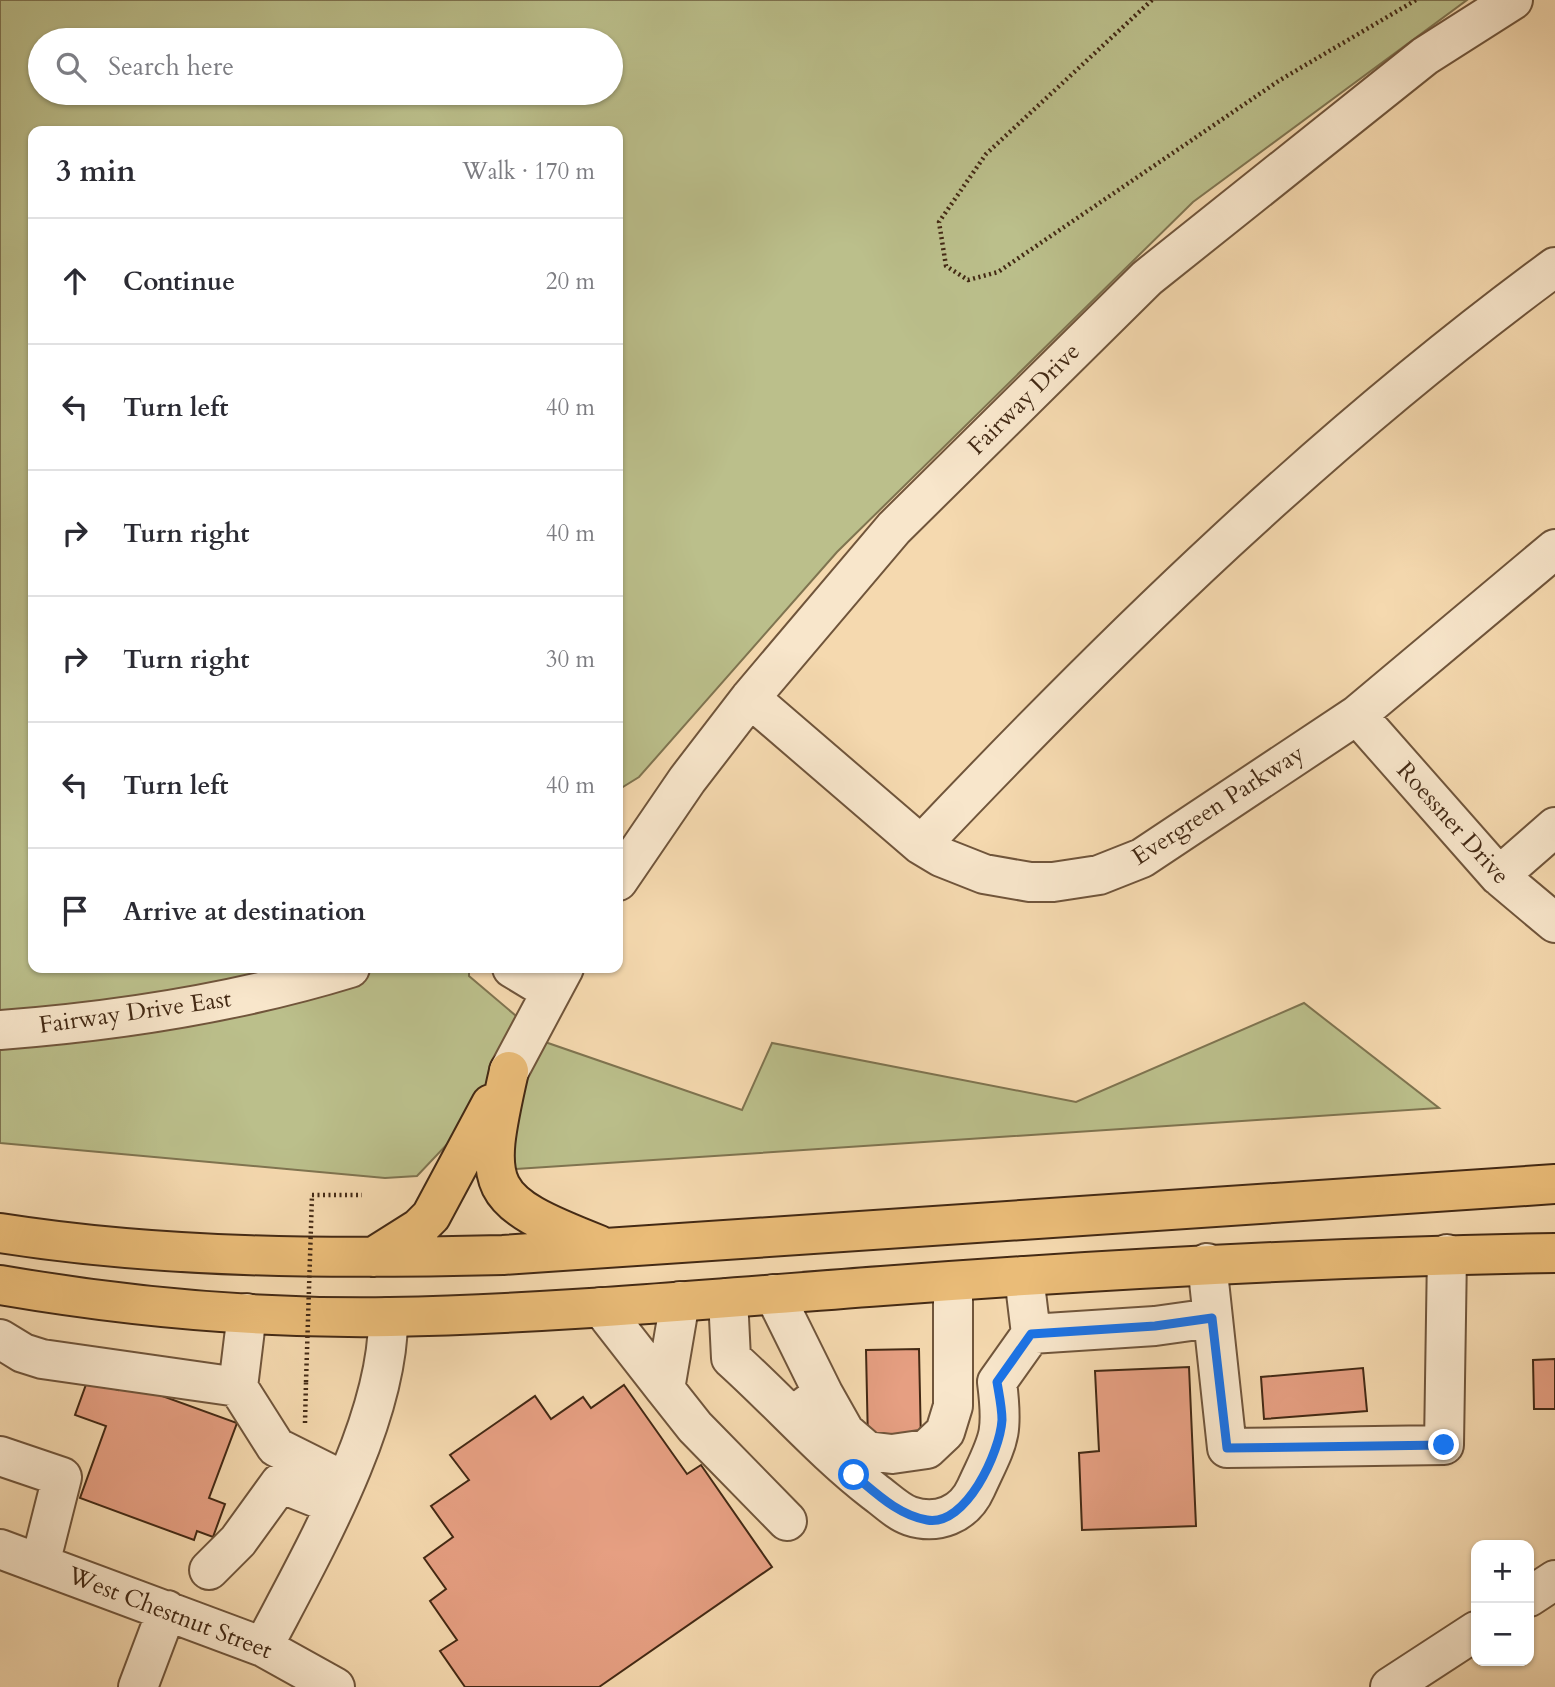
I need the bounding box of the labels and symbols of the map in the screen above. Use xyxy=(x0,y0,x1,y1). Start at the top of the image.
street label: Fairway Drive xyxy=(961,336,1087,462)
street label: Evergreen Parkway xyxy=(1126,737,1311,873)
street label: Roessner Drive xyxy=(1389,755,1517,891)
street label: Fairway Drive East xyxy=(37,982,234,1042)
route end xyxy=(1428,1429,1459,1460)
route start xyxy=(838,1459,869,1490)
street label: West Chestnut Street xyxy=(62,1559,277,1667)

